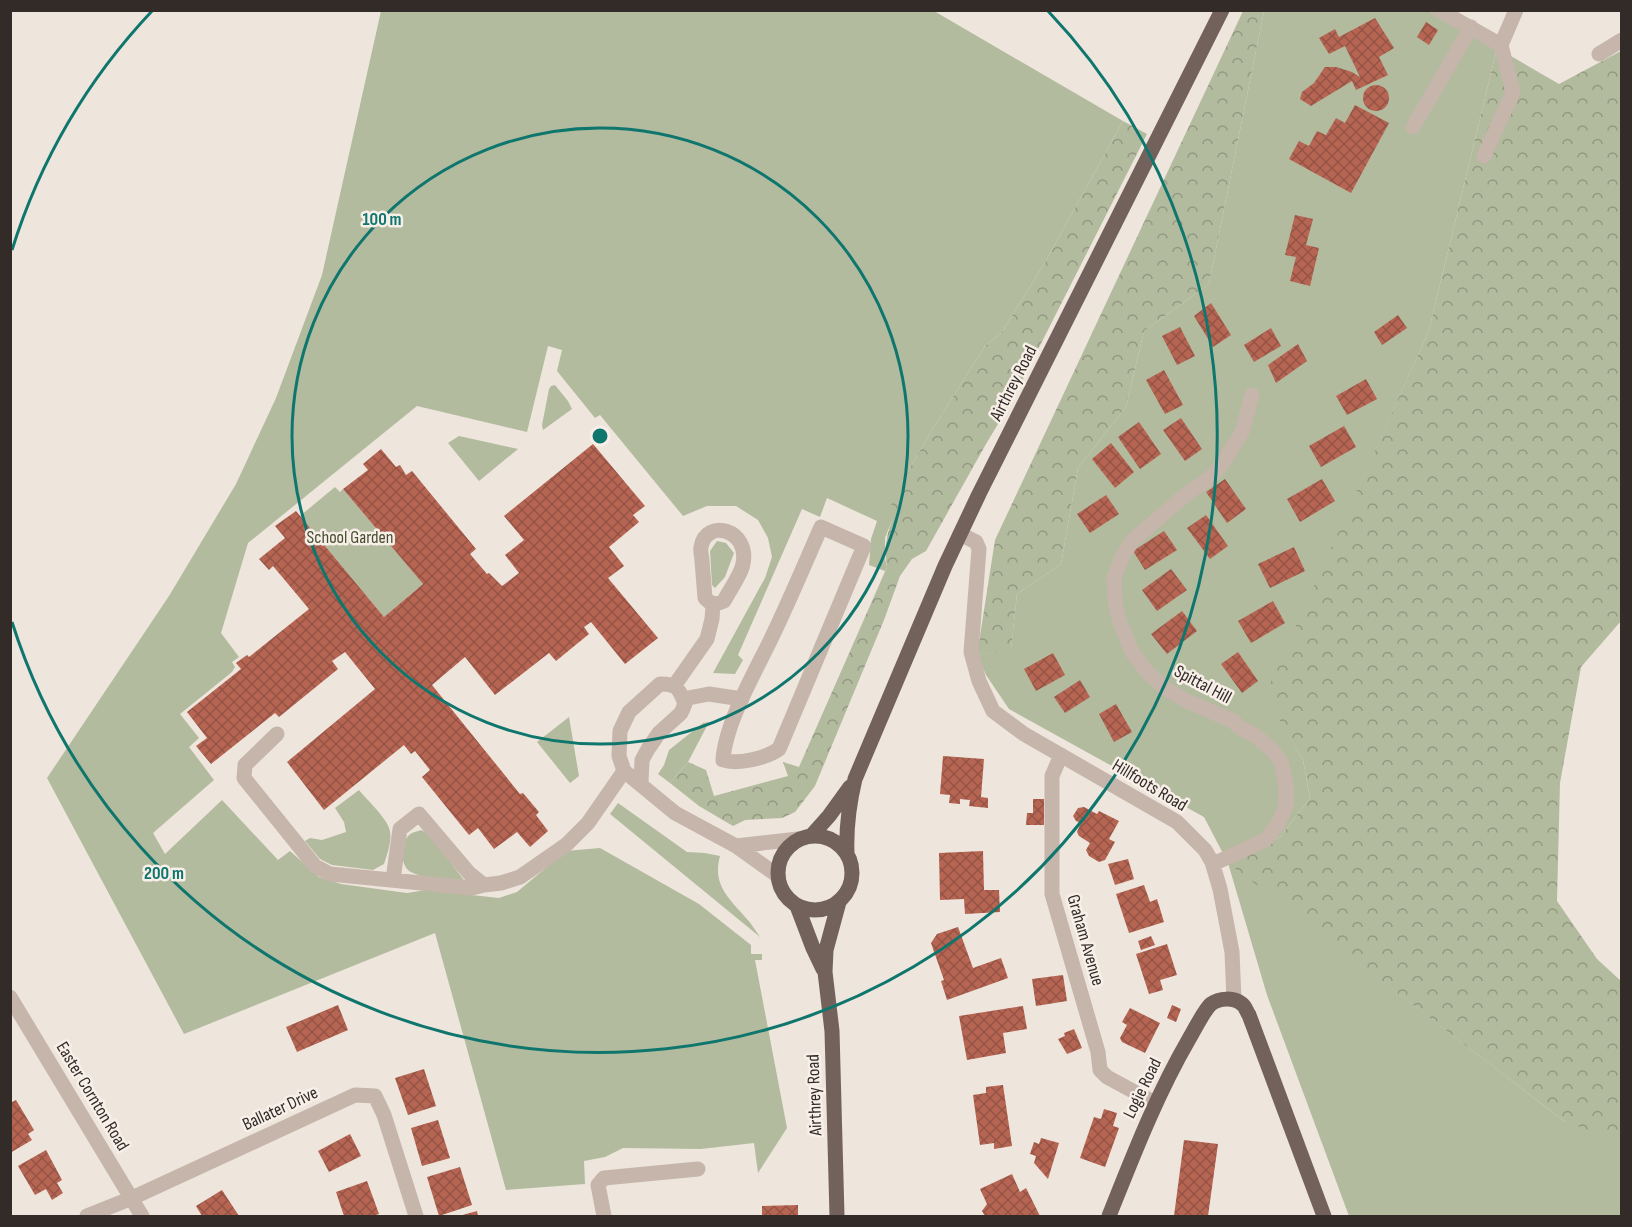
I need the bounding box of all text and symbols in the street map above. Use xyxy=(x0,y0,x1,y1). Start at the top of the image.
text: 100 m xyxy=(363,209,402,230)
street label: Airthrey Road xyxy=(985,342,1041,425)
centre of rings xyxy=(590,426,610,446)
park label: School Garden xyxy=(307,527,393,548)
street label: Spittal Hill xyxy=(1171,661,1235,708)
street label: Hillfoots Road xyxy=(1108,755,1191,816)
text: 200 m xyxy=(144,863,184,884)
street label: Graham Avenue xyxy=(1062,892,1109,988)
street label: Easter Cornton Road xyxy=(52,1038,133,1155)
street label: Airthrey Road xyxy=(803,1054,826,1137)
street label: Logie Road xyxy=(1119,1055,1166,1122)
street label: Ballater Drive xyxy=(239,1082,321,1135)

